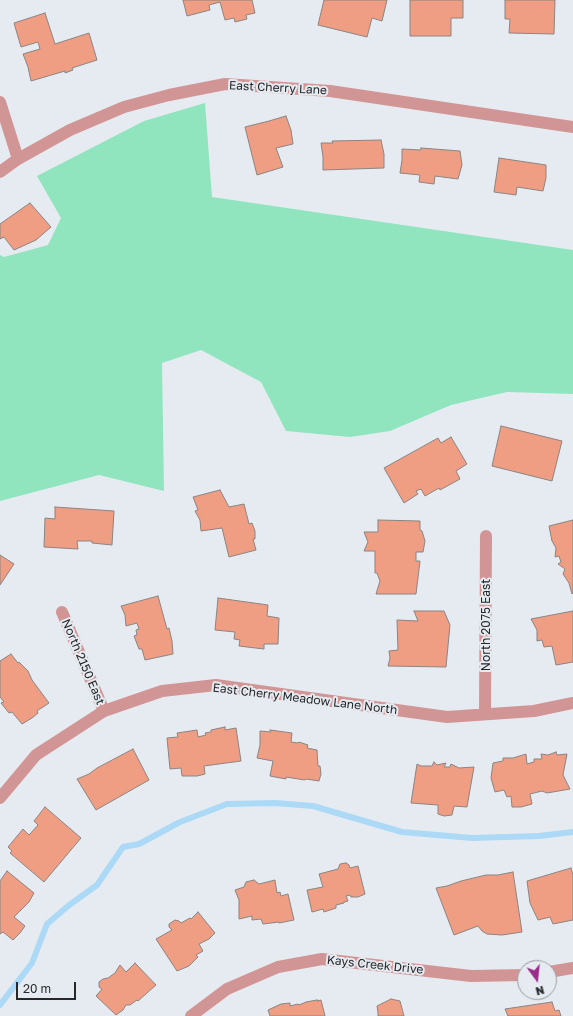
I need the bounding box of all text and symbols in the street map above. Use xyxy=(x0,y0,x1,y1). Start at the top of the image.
street label: East Cherry Lane xyxy=(229,78,327,98)
street label: North 2075 East xyxy=(479,579,493,671)
street label: North 2150 East xyxy=(58,617,108,707)
street label: East Cherry Meadow Lane North xyxy=(212,681,398,717)
street label: Kays Creek Drive xyxy=(326,953,424,977)
north arrow xyxy=(517,960,557,1000)
scale bar xyxy=(18,974,78,1000)
text: 20 m xyxy=(23,981,51,996)
text: N xyxy=(534,984,546,998)

